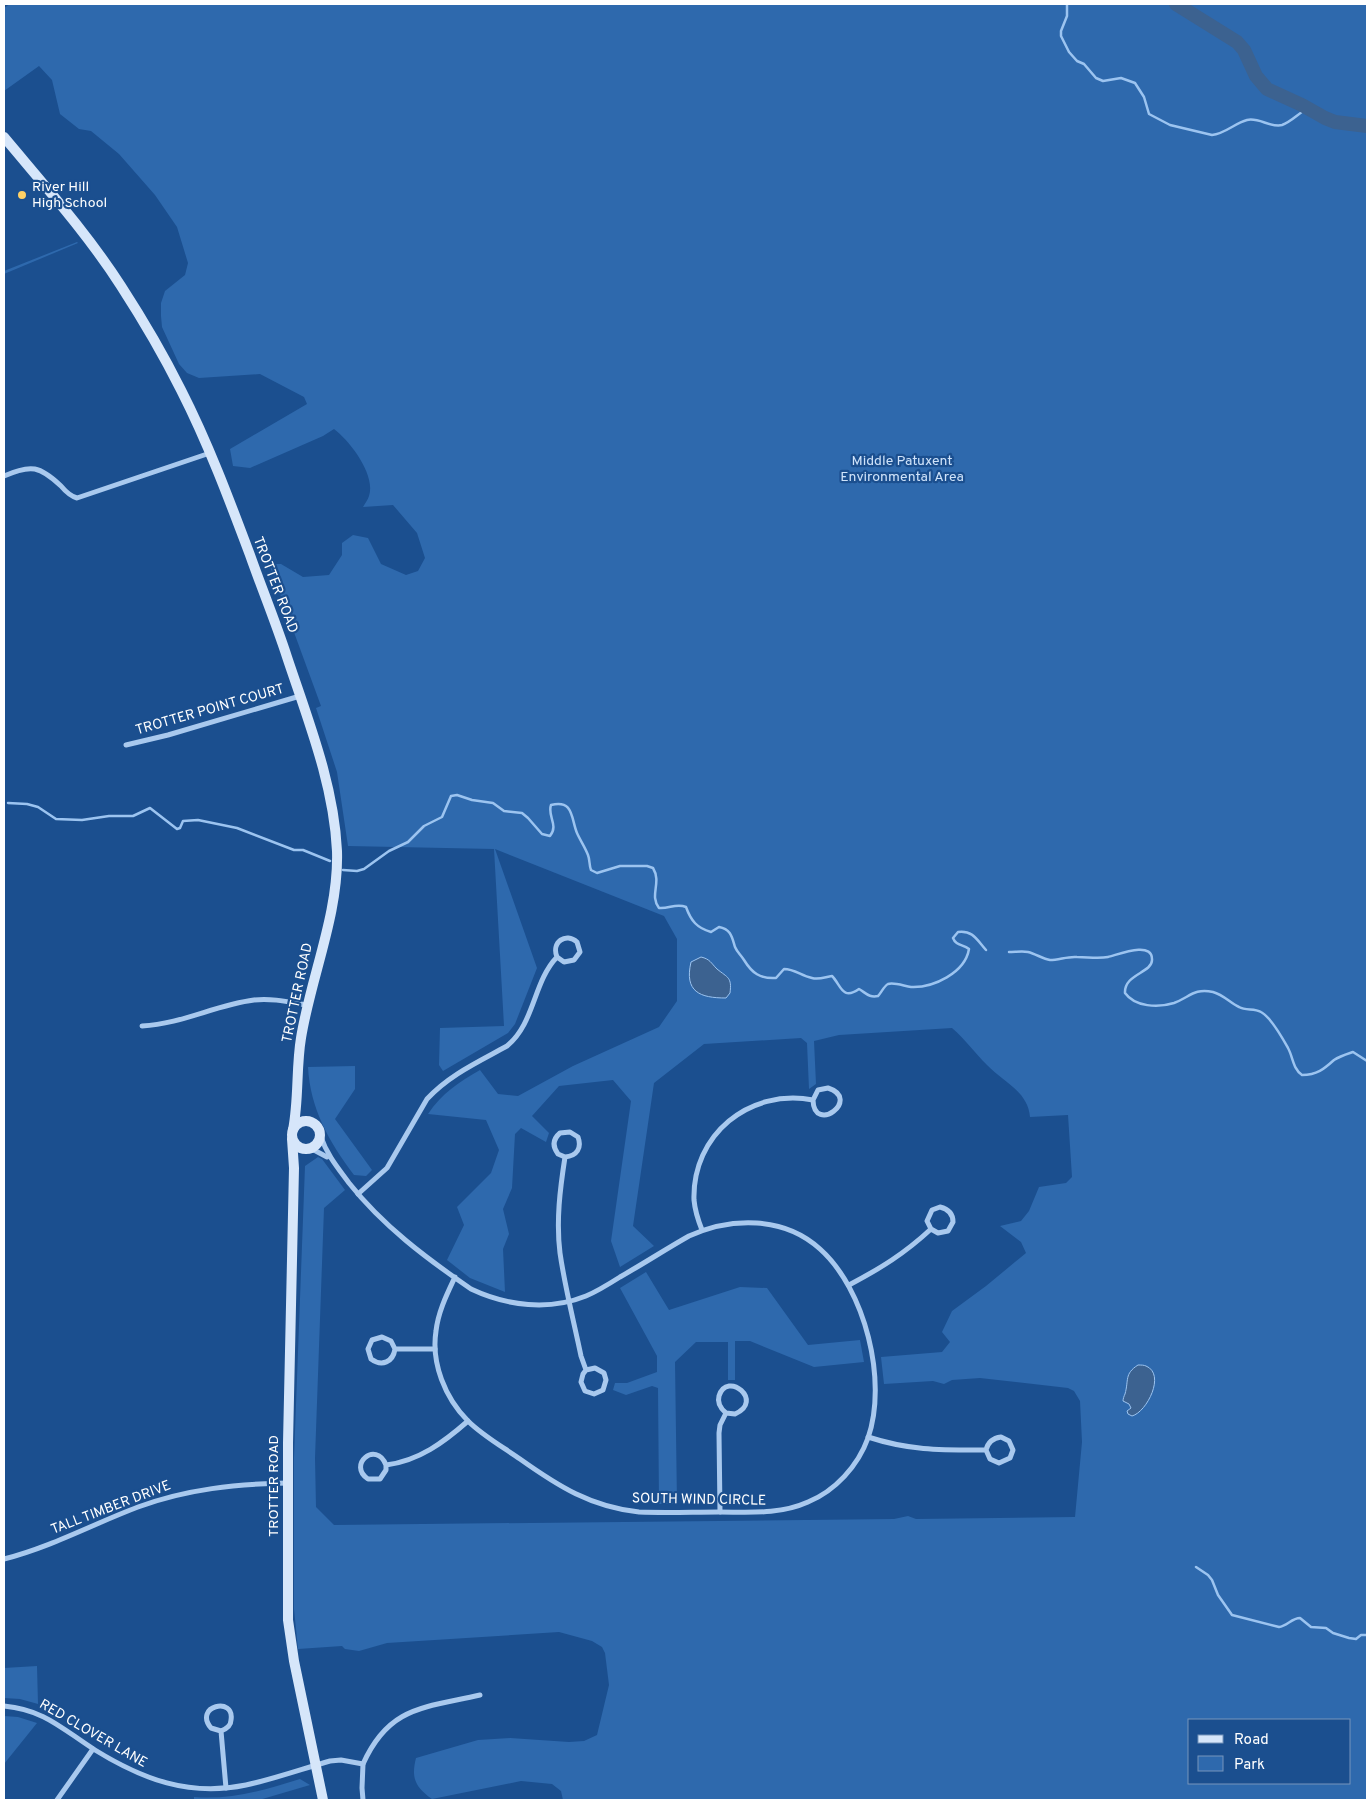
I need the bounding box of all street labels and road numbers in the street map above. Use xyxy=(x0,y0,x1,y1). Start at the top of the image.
street label: TROTTER ROAD xyxy=(249,534,301,636)
street label: TROTTER POINT COURT xyxy=(134,681,286,739)
street label: TROTTER ROAD xyxy=(279,941,317,1045)
street label: TROTTER ROAD xyxy=(266,1435,283,1537)
street label: TALL TIMBER DRIVE xyxy=(49,1477,173,1539)
street label: SOUTH WIND CIRCLE xyxy=(632,1490,766,1510)
street label: RED CLOVER LANE xyxy=(36,1696,150,1772)

